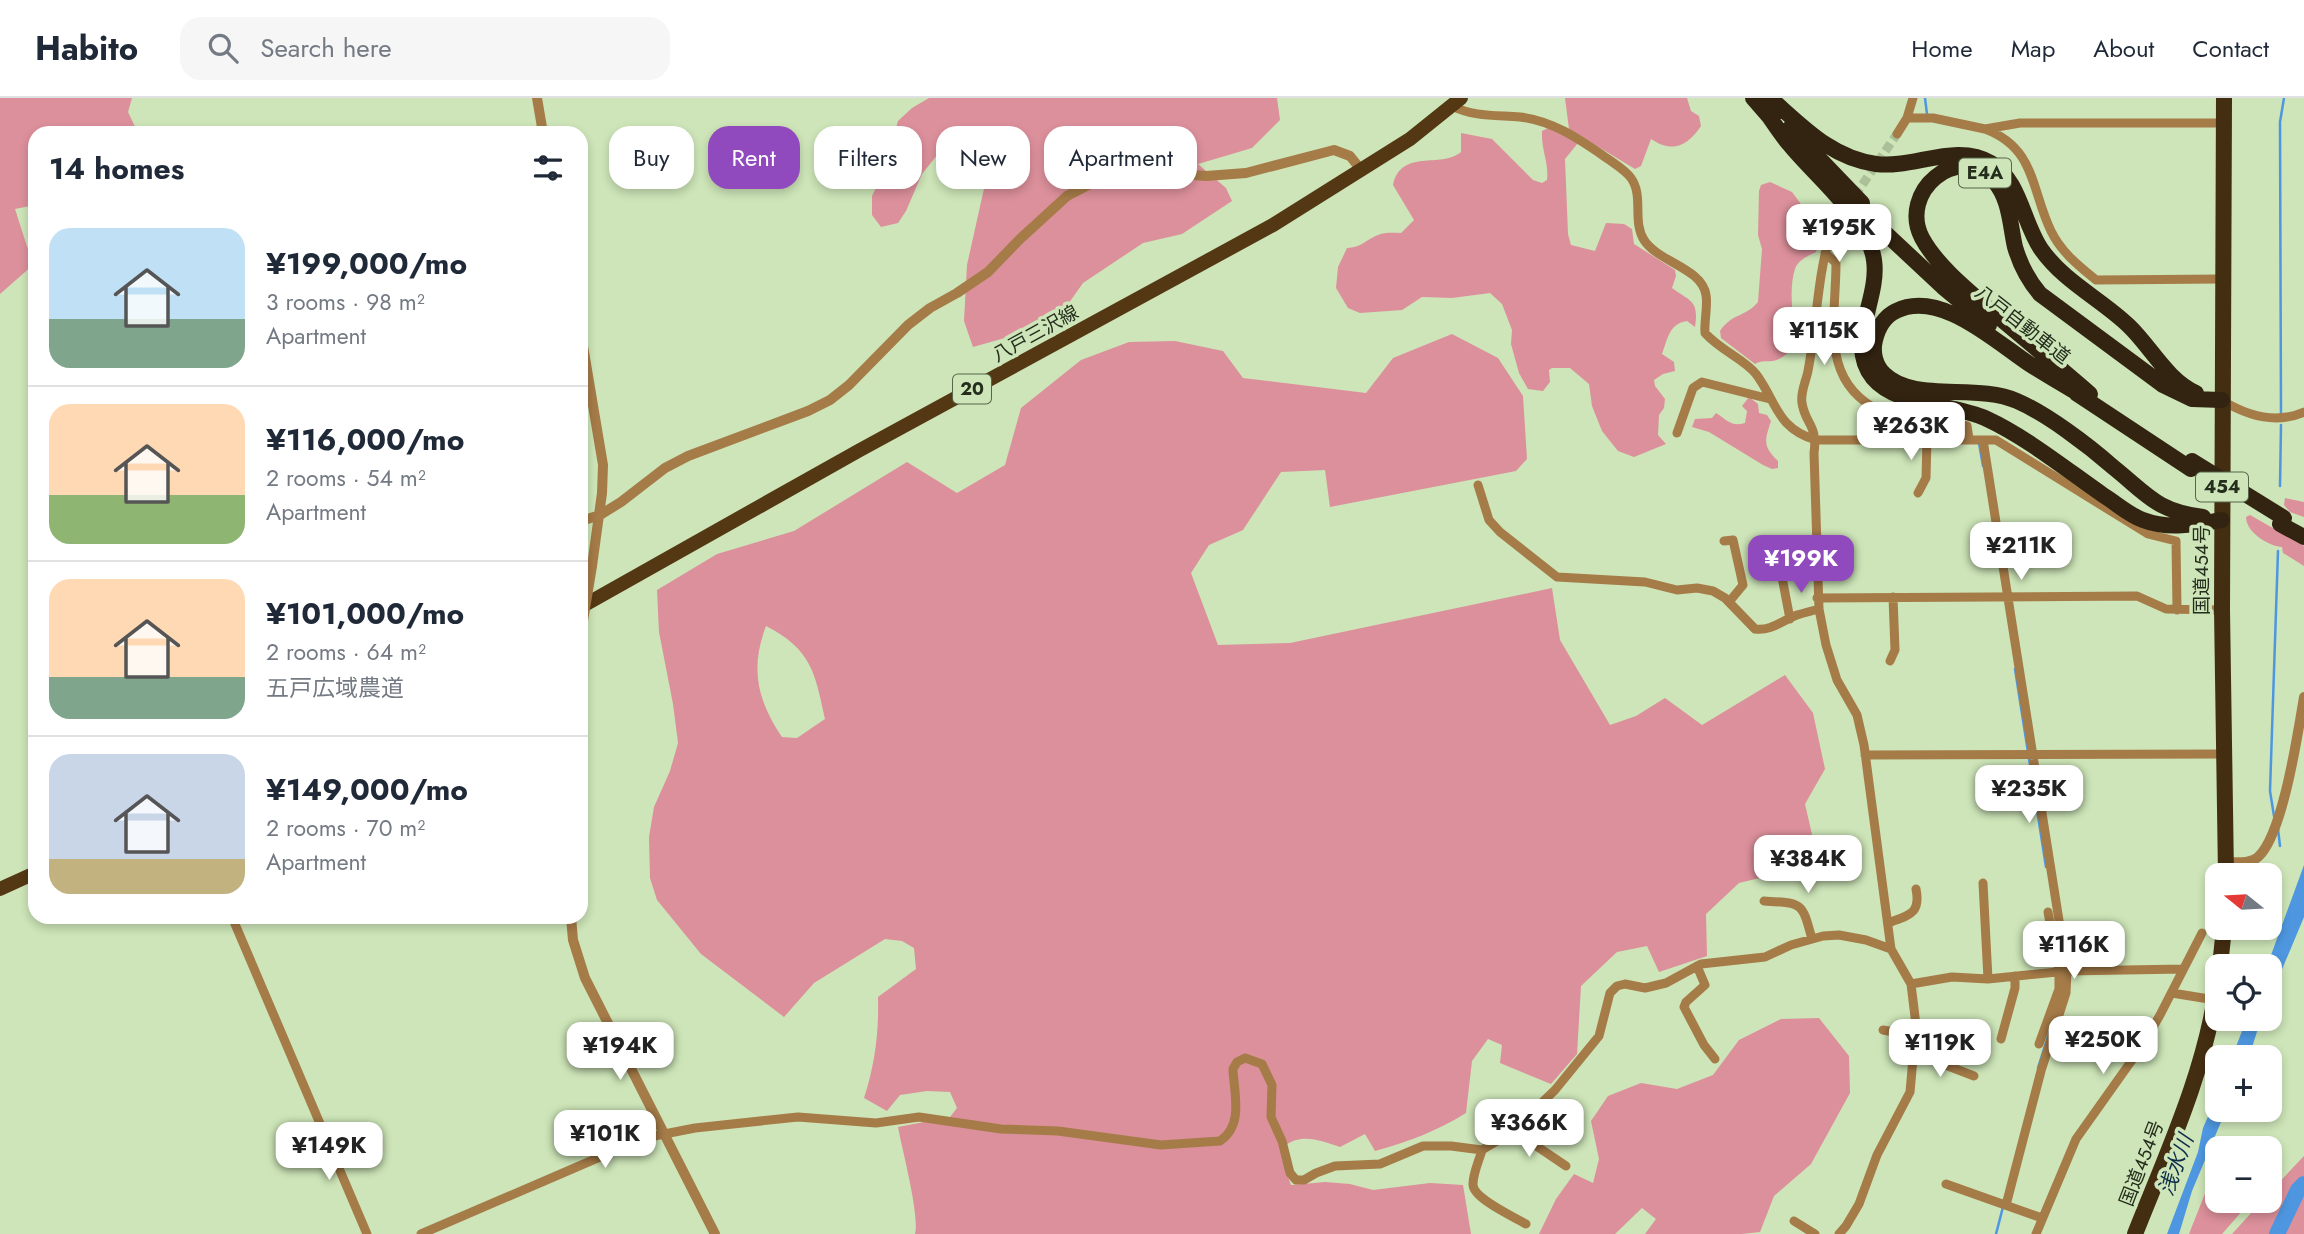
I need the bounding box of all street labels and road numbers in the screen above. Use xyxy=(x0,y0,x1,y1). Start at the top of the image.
road number: E4A xyxy=(1959,158,2011,188)
street label: 八戸自動車道 xyxy=(1969,279,2076,370)
street label: 八戸三沢線 xyxy=(987,299,1083,368)
road number: 20 xyxy=(953,374,991,404)
road number: 454 xyxy=(2196,472,2248,502)
street label: 国道454号 xyxy=(2188,525,2215,615)
street label: 国道454号 xyxy=(2113,1116,2170,1210)

